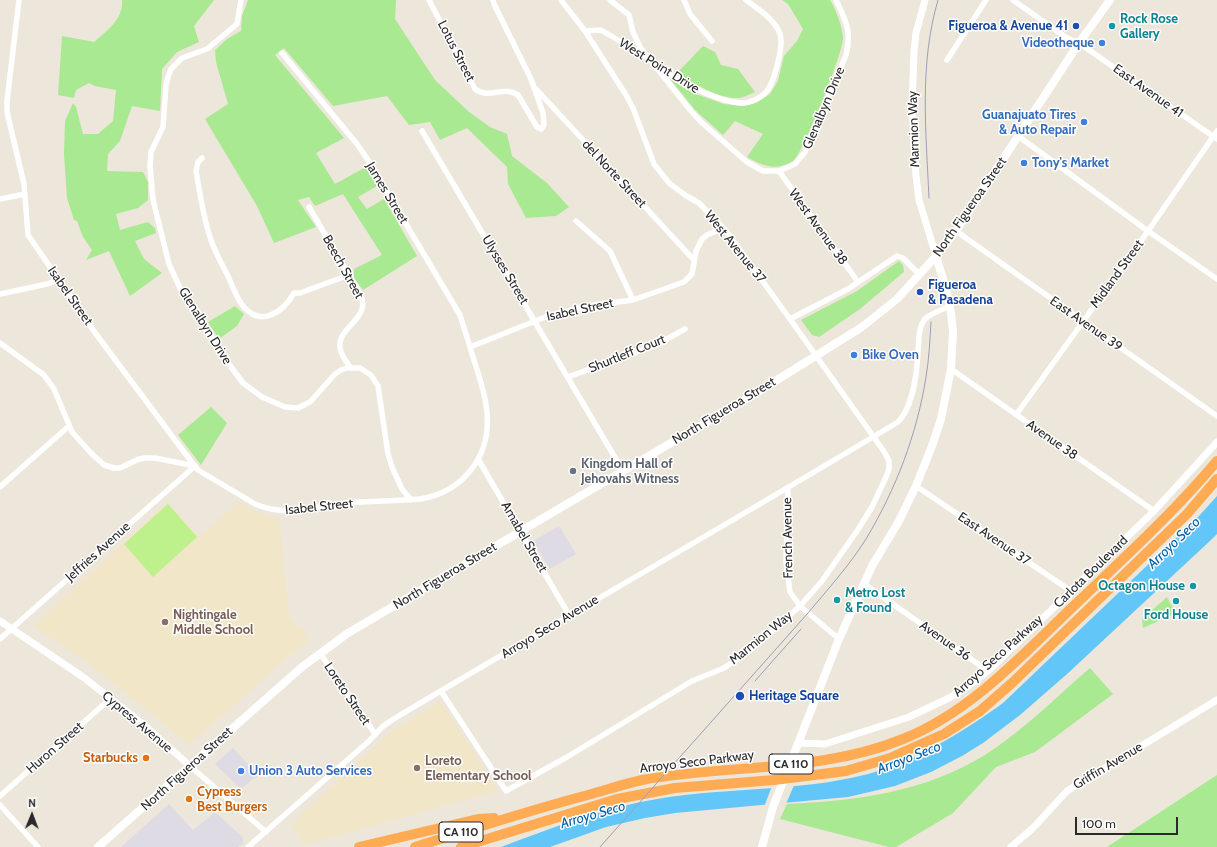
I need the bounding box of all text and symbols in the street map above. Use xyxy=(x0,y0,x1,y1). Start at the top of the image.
place label: Rock Rose Gallery xyxy=(1120,11,1178,42)
street label: Lotus Street xyxy=(434,18,478,84)
place label: Figueroa & Avenue 41 xyxy=(948,18,1068,34)
marker: Figueroa & Avenue 41 xyxy=(1071,21,1081,31)
marker: Rock Rose Gallery xyxy=(1107,21,1117,31)
street label: West Point Drive xyxy=(616,35,702,97)
place label: Videotheque xyxy=(1022,35,1094,51)
marker: Videotheque xyxy=(1097,38,1107,48)
street label: East Avenue 41 xyxy=(1110,61,1186,121)
street label: Glenalbyn Drive xyxy=(800,65,848,151)
street label: Marmion Way xyxy=(905,90,923,168)
place label: Guanajuato Tires & Auto Repair xyxy=(982,107,1076,138)
marker: Guanajuato Tires & Auto Repair xyxy=(1079,117,1089,127)
street label: del Norte Street xyxy=(578,137,650,211)
street label: North Figueroa Street xyxy=(930,154,1010,260)
place label: Tony's Market xyxy=(1032,155,1109,171)
marker: Tony's Market xyxy=(1019,158,1029,168)
street label: James Street xyxy=(362,159,412,227)
street label: West Avenue 38 xyxy=(785,186,851,268)
street label: West Avenue 37 xyxy=(701,208,769,286)
street label: Beech Street xyxy=(319,232,367,302)
street label: Ulysses Street xyxy=(478,233,532,307)
street label: Midland Street xyxy=(1087,237,1147,311)
street label: Isabel Street xyxy=(44,264,96,328)
place label: Figueroa & Pasadena xyxy=(928,277,993,308)
street label: Glenalbyn Drive xyxy=(175,285,235,367)
marker: Figueroa & Pasadena xyxy=(915,287,925,297)
street label: East Avenue 39 xyxy=(1047,293,1125,355)
street label: Isabel Street xyxy=(545,295,615,325)
street label: Shurtleff Court xyxy=(586,332,668,376)
place label: Bike Oven xyxy=(862,347,919,363)
marker: Bike Oven xyxy=(849,350,859,360)
street label: North Figueroa Street xyxy=(670,374,778,448)
street label: Avenue 38 xyxy=(1023,417,1081,463)
place label: Kingdom Hall of Jehovahs Witness xyxy=(581,456,679,487)
marker: Kingdom Hall of Jehovahs Witness xyxy=(568,466,578,476)
street label: Isabel Street xyxy=(284,496,354,518)
street label: French Avenue xyxy=(779,497,797,579)
street label: Amabel Street xyxy=(498,499,550,575)
street label: East Avenue 37 xyxy=(955,509,1033,569)
water label: Arroyo Seco xyxy=(1144,514,1204,572)
street label: Jeffries Avenue xyxy=(63,519,133,585)
street label: Carlota Boulevard xyxy=(1051,533,1131,611)
street label: North Figueroa Street xyxy=(391,539,499,613)
place label: Octagon House xyxy=(1098,578,1185,594)
marker: Octagon House xyxy=(1188,581,1198,591)
place label: Metro Lost & Found xyxy=(845,585,905,616)
street label: Arroyo Seco Avenue xyxy=(498,592,602,662)
marker: Metro Lost & Found xyxy=(832,595,842,605)
marker: Ford House xyxy=(1171,596,1181,606)
place label: Nightingale Middle School xyxy=(173,607,253,638)
place label: Ford House xyxy=(1144,607,1208,623)
street label: Marmion Way xyxy=(726,608,796,668)
street label: Arroyo Seco Parkway xyxy=(950,612,1046,700)
marker: Nightingale Middle School xyxy=(160,617,170,627)
street label: Avenue 36 xyxy=(917,618,973,664)
street label: Loreto Street xyxy=(320,660,374,728)
street label: Cypress Avenue xyxy=(99,688,175,756)
place label: Heritage Square xyxy=(749,688,839,704)
marker: Heritage Square xyxy=(734,690,746,702)
street label: Huron Street xyxy=(23,719,87,777)
street label: North Figueroa Street xyxy=(138,724,236,814)
water label: Arroyo Seco xyxy=(875,738,943,778)
street label: Griffin Avenue xyxy=(1070,739,1146,793)
street label: Arroyo Seco Parkway xyxy=(639,747,755,777)
place label: Starbucks xyxy=(83,750,138,766)
marker: Starbucks xyxy=(141,753,151,763)
place label: Loreto Elementary School xyxy=(425,753,532,784)
road number: CA 110 xyxy=(769,754,813,774)
place label: Union 3 Auto Services xyxy=(249,763,372,779)
marker: Loreto Elementary School xyxy=(412,763,422,773)
marker: Union 3 Auto Services xyxy=(236,766,246,776)
place label: Cypress Best Burgers xyxy=(197,784,267,815)
marker: Cypress Best Burgers xyxy=(184,794,194,804)
north arrow xyxy=(12,795,52,835)
text: N xyxy=(28,796,36,810)
water label: Arroyo Seco xyxy=(559,798,627,832)
scale bar xyxy=(1077,809,1180,835)
text: 100 m xyxy=(1082,816,1116,831)
road number: CA 110 xyxy=(439,822,483,842)

